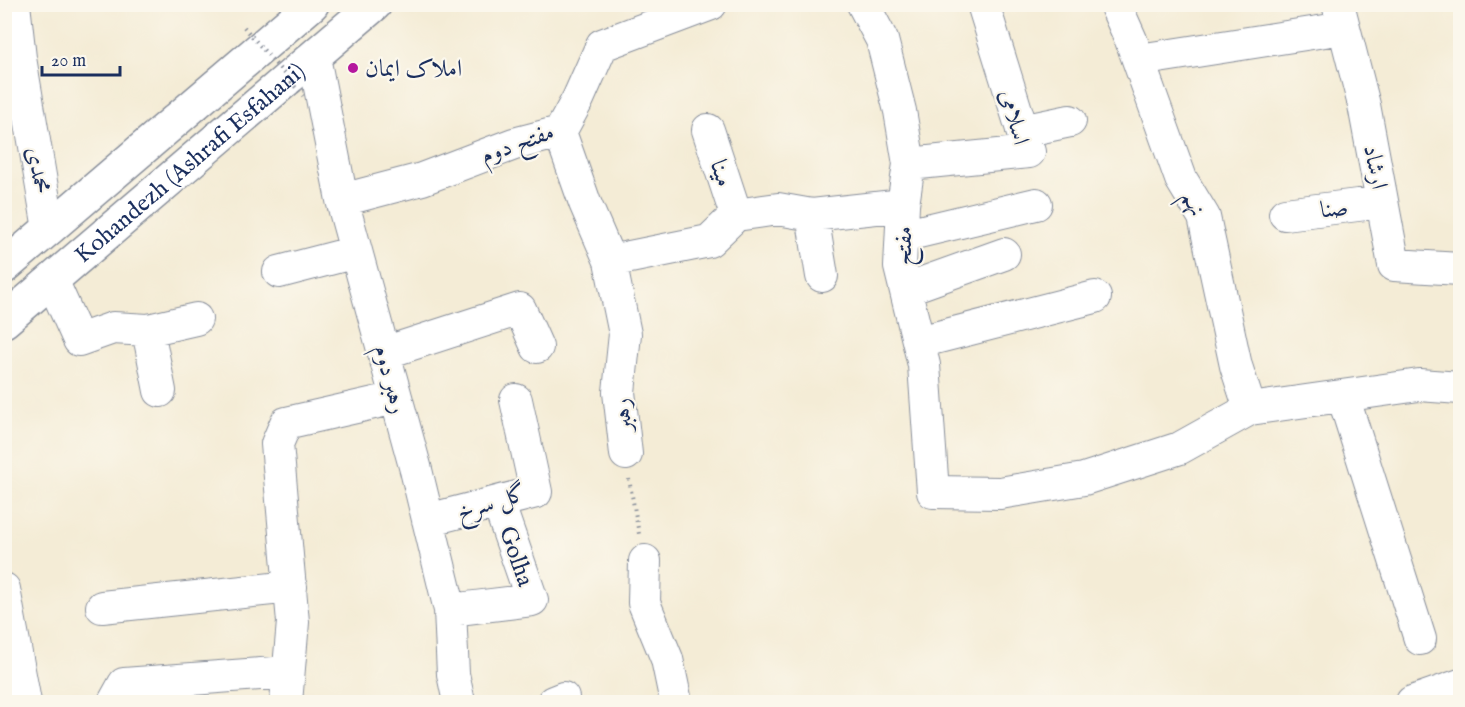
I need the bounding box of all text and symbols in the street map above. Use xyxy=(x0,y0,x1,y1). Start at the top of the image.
scale bar xyxy=(42,39,120,77)
text: 20 m xyxy=(51,50,86,73)
place label: املاک ایمان xyxy=(365,54,462,85)
street label: Kohandezh (Ashrafi Esfahani) xyxy=(69,56,312,271)
marker: املاک ایمان xyxy=(346,61,360,75)
street label: اسلامی xyxy=(991,86,1036,149)
street label: مفتح دوم xyxy=(476,117,560,176)
street label: ارشاد xyxy=(1355,142,1394,192)
street label: محمدی xyxy=(18,144,57,196)
street label: مینا xyxy=(702,156,739,191)
street label: نهم xyxy=(1169,185,1212,224)
street label: صنا xyxy=(1318,192,1350,227)
street label: مفتح xyxy=(889,226,924,266)
street label: رهبر دوم xyxy=(362,342,414,418)
street label: رهبر xyxy=(607,397,641,436)
street label: گل سرخ xyxy=(453,477,531,532)
street label: Golha xyxy=(491,522,540,591)

